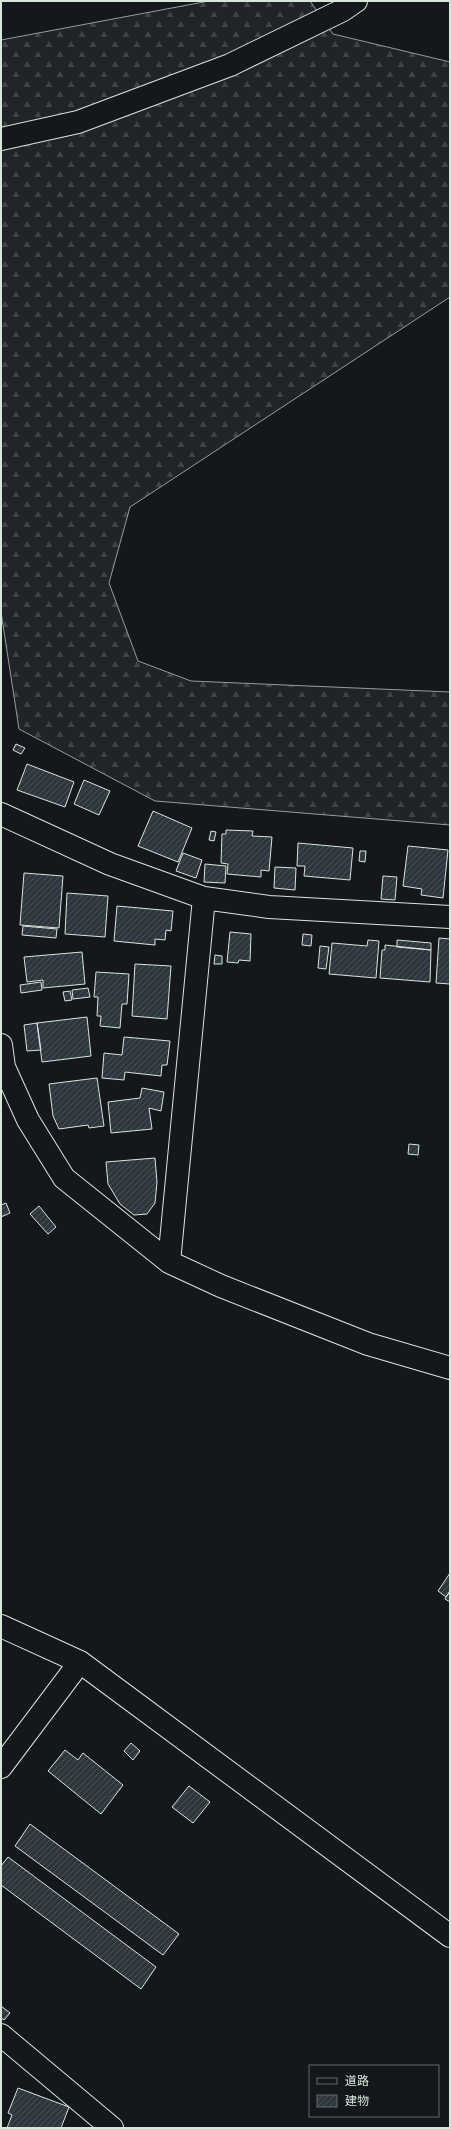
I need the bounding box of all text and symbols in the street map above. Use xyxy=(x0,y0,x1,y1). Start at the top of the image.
legend xyxy=(309,2065,439,2117)
text: 道路 xyxy=(345,2074,369,2088)
text: 建物 xyxy=(345,2094,369,2108)

